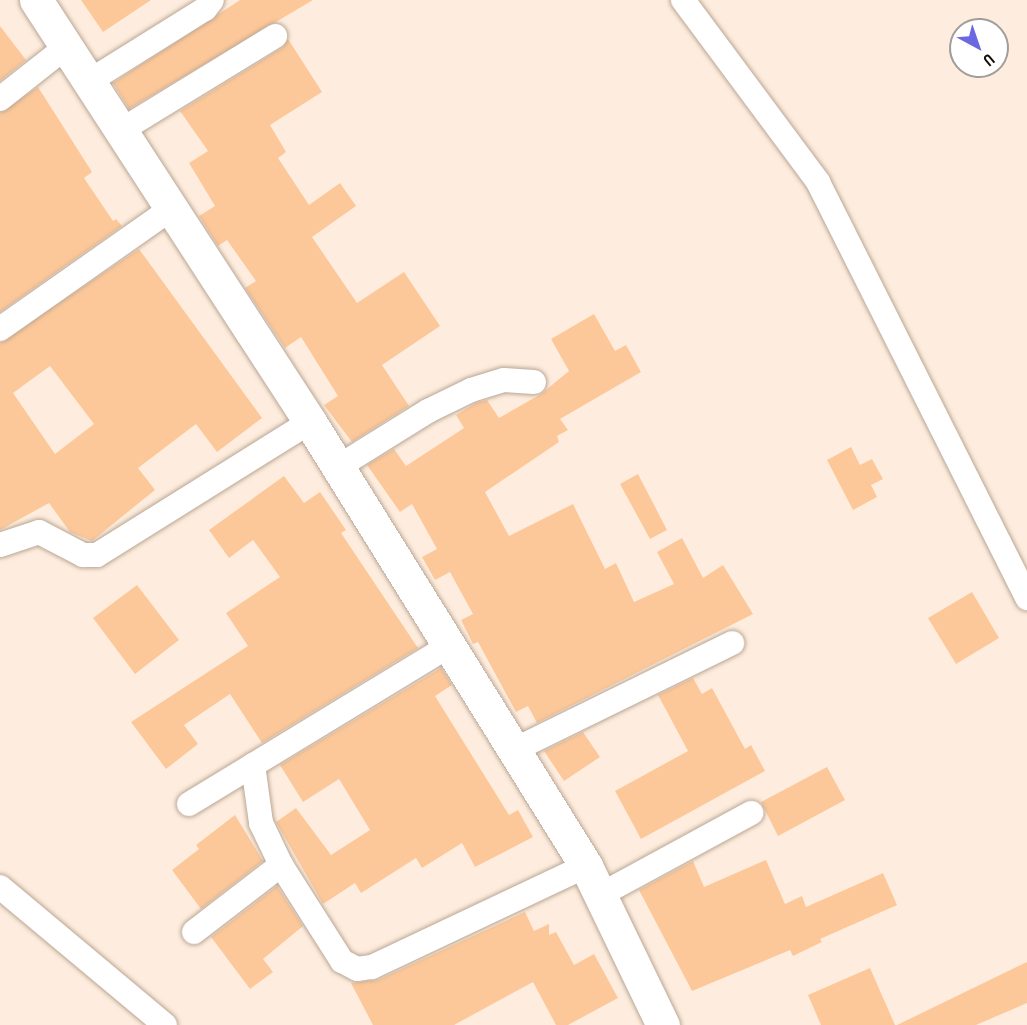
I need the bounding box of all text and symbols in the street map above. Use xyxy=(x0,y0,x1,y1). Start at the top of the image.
north arrow xyxy=(949,18,1009,78)
text: U xyxy=(980,50,999,71)

